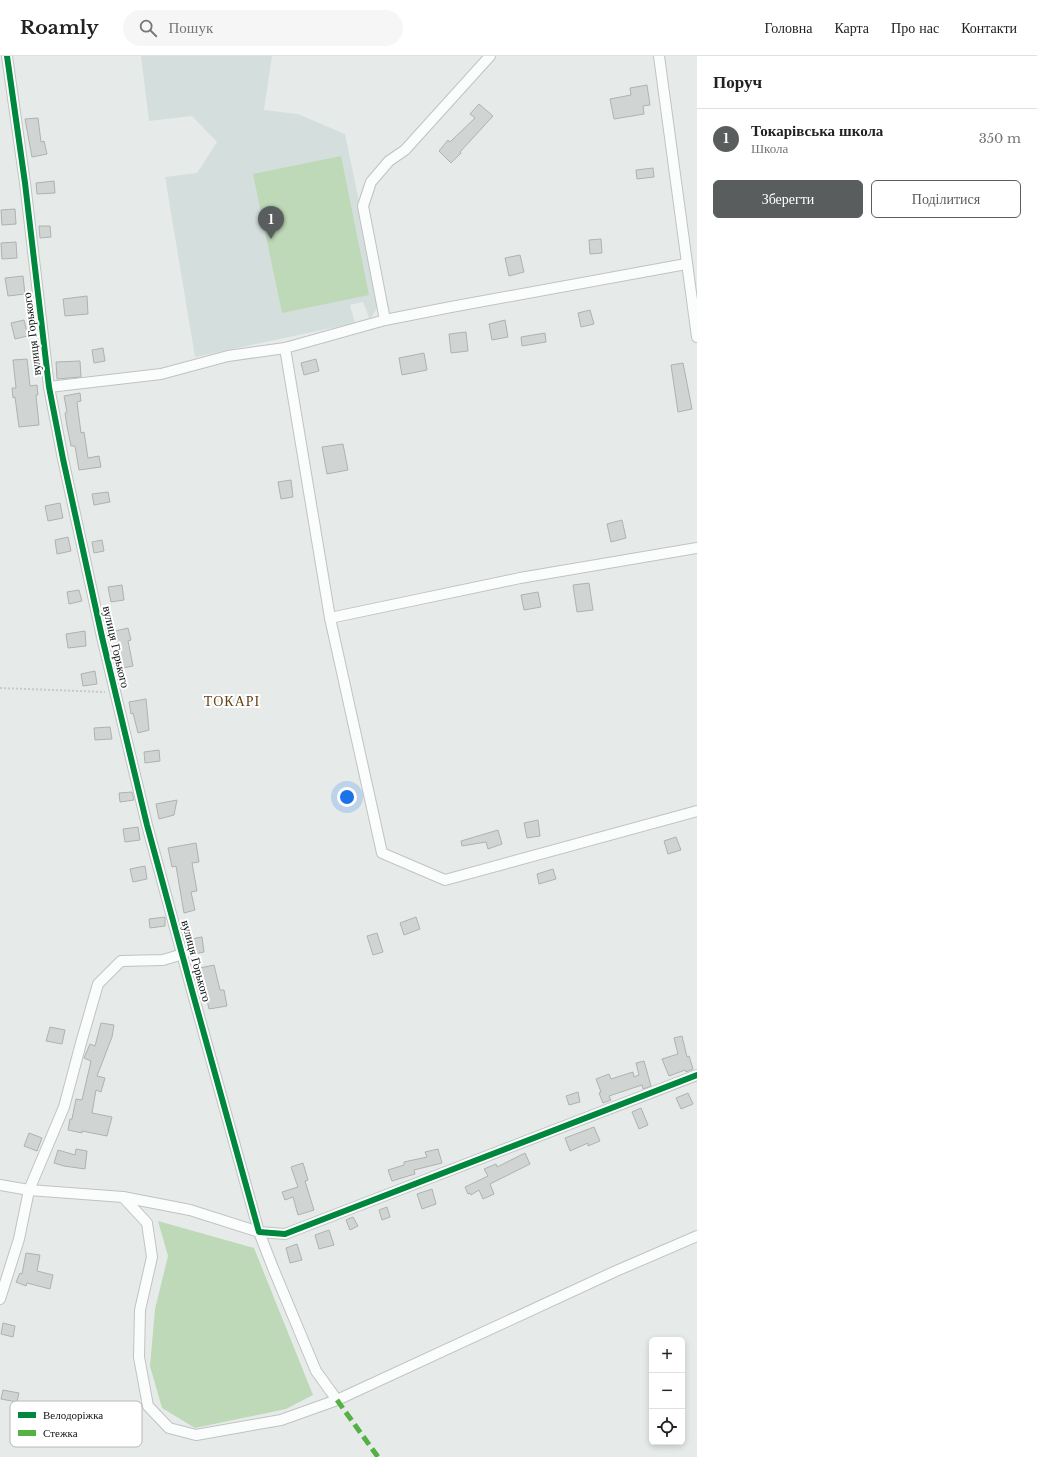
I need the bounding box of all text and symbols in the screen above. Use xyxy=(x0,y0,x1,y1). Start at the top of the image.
search box xyxy=(123,10,403,46)
text: Roamly xyxy=(20,16,99,39)
icon: search xyxy=(137,17,159,39)
text: Пошук xyxy=(169,18,213,37)
text: Головна xyxy=(764,19,812,37)
text: Карта xyxy=(834,19,869,37)
text: Про нас xyxy=(891,19,939,37)
text: Контакти xyxy=(961,19,1017,37)
text: Поруч xyxy=(713,72,762,93)
text: Токарівська школа xyxy=(751,121,883,140)
text: 1 xyxy=(723,130,729,147)
text: 350 m xyxy=(979,130,1021,147)
text: Школа xyxy=(751,140,788,157)
button: Зберегти xyxy=(713,180,863,218)
button: Поділитися xyxy=(871,180,1021,218)
pin: 1 xyxy=(258,206,284,239)
street label: вулиця Горького xyxy=(19,292,44,377)
street label: вулиця Горького xyxy=(100,604,133,689)
district label: ТОКАРІ xyxy=(204,692,260,710)
your location xyxy=(337,787,357,807)
street label: вулиця Горького xyxy=(178,918,215,1003)
map controls xyxy=(649,1337,685,1445)
button: + xyxy=(649,1337,685,1373)
button: − xyxy=(649,1373,685,1409)
legend xyxy=(10,1401,142,1447)
text: Велодоріжка xyxy=(43,1408,103,1422)
button: locate xyxy=(649,1409,685,1445)
text: Стежка xyxy=(43,1426,78,1440)

